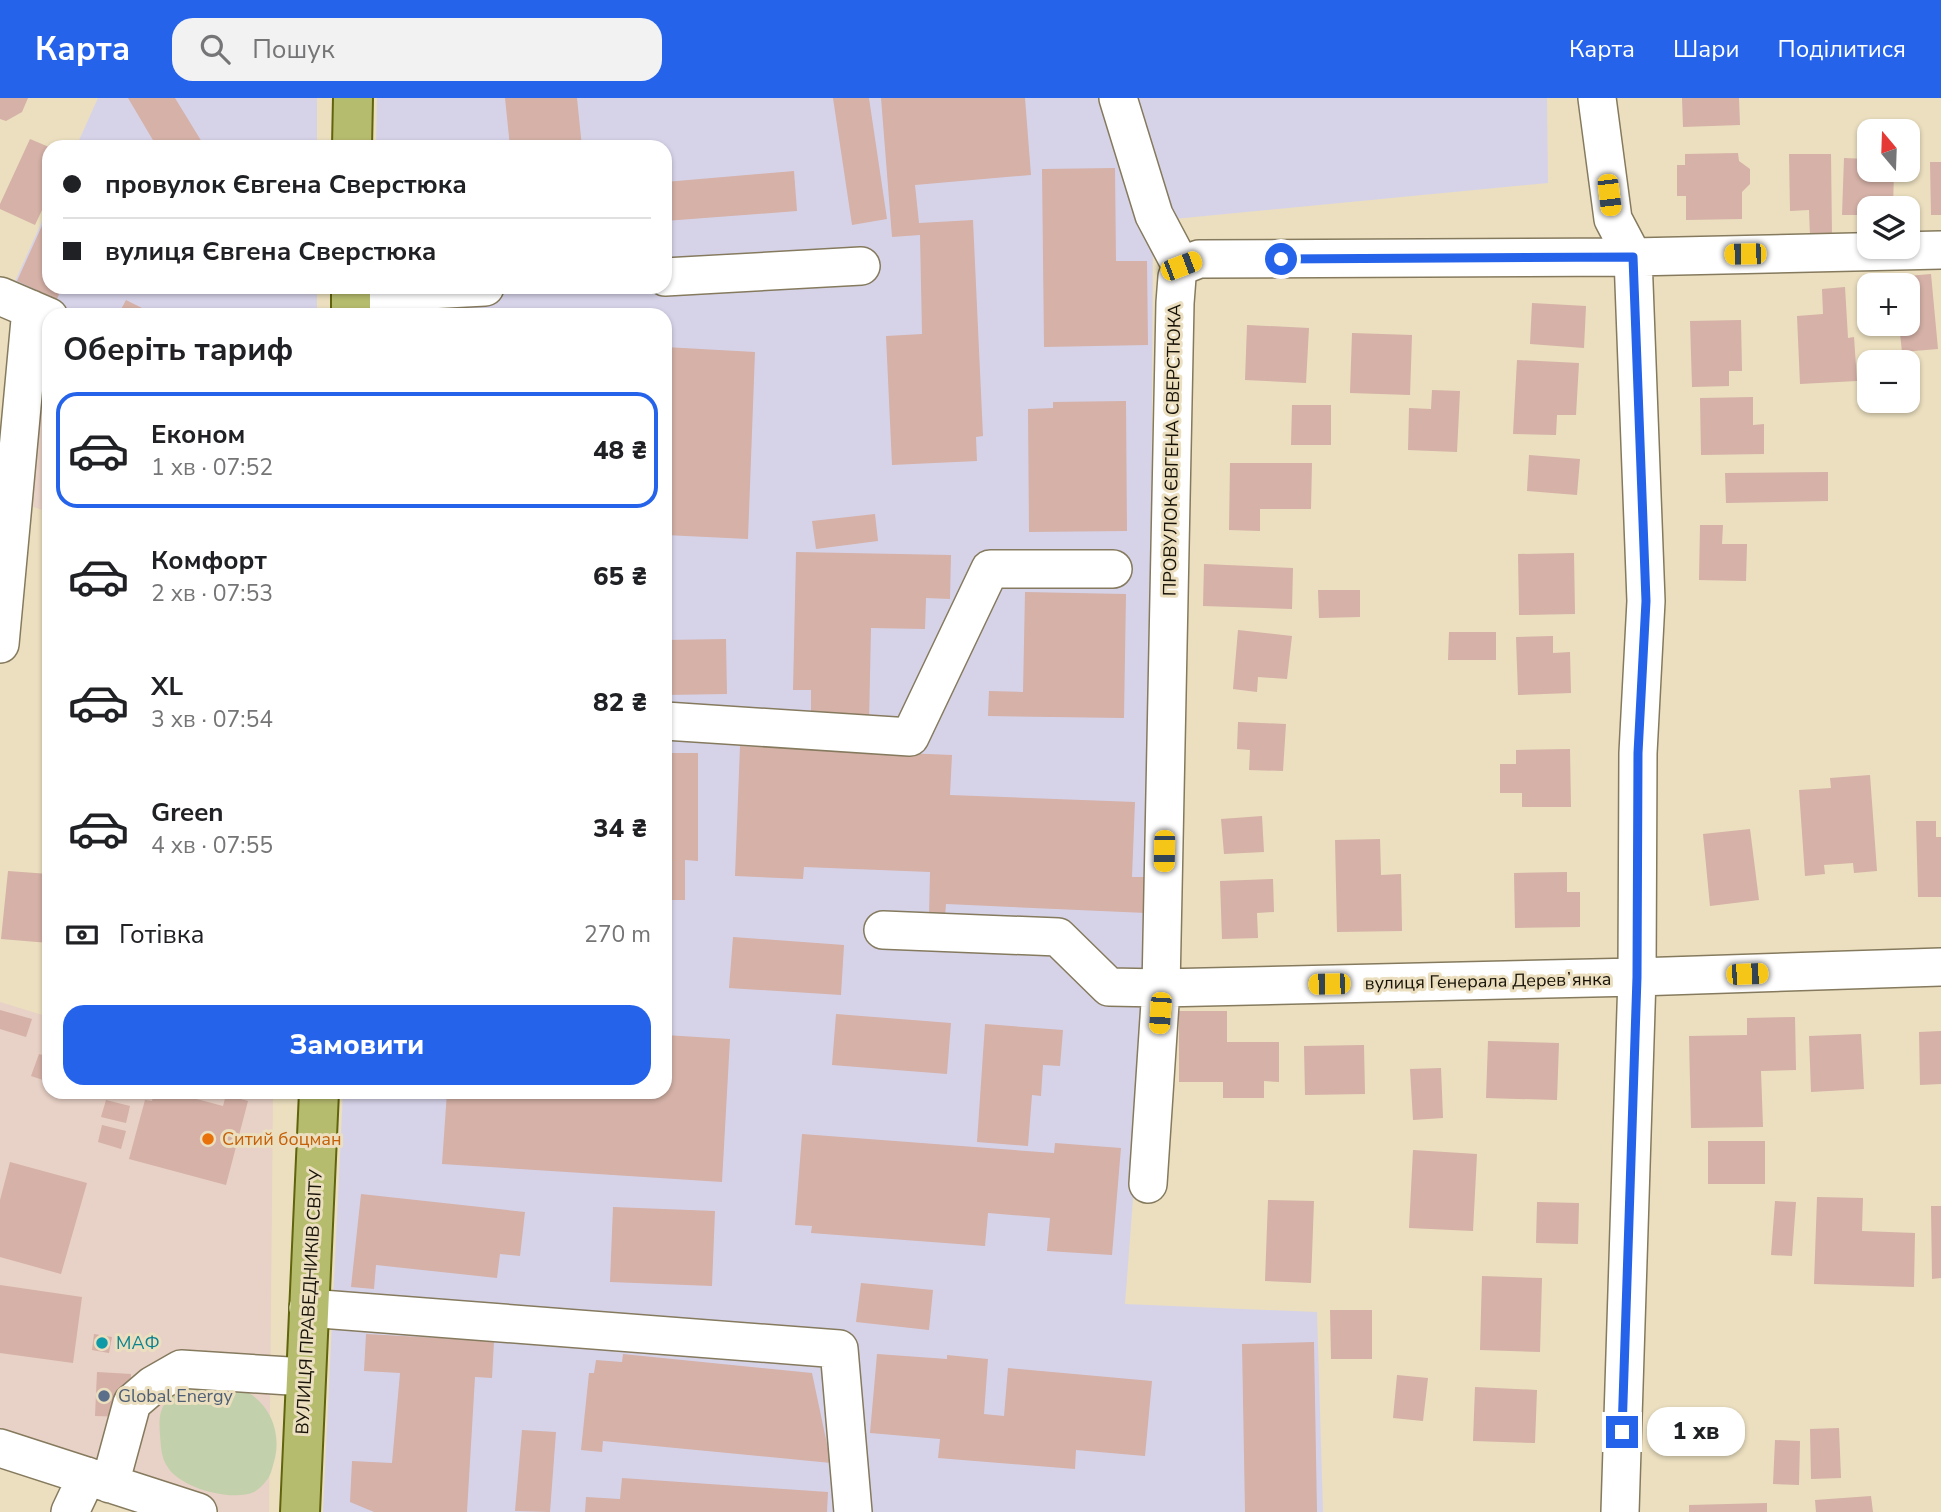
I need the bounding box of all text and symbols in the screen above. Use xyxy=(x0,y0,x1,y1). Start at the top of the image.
search box xyxy=(172,18,662,81)
text: Карта xyxy=(35,27,130,72)
icon: search xyxy=(196,30,234,68)
text: Пошук xyxy=(252,32,335,67)
text: Карта xyxy=(1569,33,1635,65)
text: Шари xyxy=(1673,33,1740,65)
text: Поділитися xyxy=(1778,33,1906,65)
north arrow xyxy=(1857,119,1920,182)
map controls xyxy=(1857,119,1920,413)
text: провулок Євгена Сверстюка xyxy=(105,167,467,202)
car xyxy=(1597,173,1622,217)
button: layers xyxy=(1857,196,1920,259)
text: вулиця Євгена Сверстюка xyxy=(105,234,436,269)
route start xyxy=(1265,243,1297,275)
car xyxy=(1724,243,1767,265)
car xyxy=(1158,249,1205,283)
button: + xyxy=(1857,273,1920,336)
street label: ПРОВУЛОК ЄВГЕНА СВЕРСТЮКА xyxy=(1157,304,1187,596)
text: Оберіть тариф xyxy=(63,328,293,371)
button: − xyxy=(1857,350,1920,413)
text: Економ xyxy=(151,417,245,452)
icon: car xyxy=(67,419,130,482)
text: 48 ₴ xyxy=(593,433,647,468)
text: 1 хв · 07:52 xyxy=(151,452,273,483)
text: Комфорт xyxy=(151,543,267,578)
icon: car xyxy=(67,545,130,608)
text: 65 ₴ xyxy=(593,559,647,594)
text: 2 хв · 07:53 xyxy=(151,578,273,609)
text: XL xyxy=(151,669,183,704)
icon: car xyxy=(67,671,130,734)
text: 82 ₴ xyxy=(593,685,647,720)
text: 3 хв · 07:54 xyxy=(151,704,273,735)
text: Green xyxy=(151,795,224,830)
icon: car xyxy=(67,797,130,860)
text: 34 ₴ xyxy=(593,811,647,846)
text: 4 хв · 07:55 xyxy=(151,830,273,861)
car xyxy=(1154,830,1175,872)
icon: cash xyxy=(63,916,101,954)
text: Готівка xyxy=(119,917,204,952)
text: 270 m xyxy=(584,919,651,950)
car xyxy=(1726,963,1769,985)
street label: вулиця Генерала Деревʼянка xyxy=(1364,967,1612,995)
car xyxy=(1308,973,1351,995)
car xyxy=(1149,991,1172,1035)
button: Замовити xyxy=(63,1005,651,1085)
place label: Ситий боцман xyxy=(222,1127,342,1151)
marker: Ситий боцман xyxy=(200,1131,216,1147)
street label: ВУЛИЦЯ ПРАВЕДНИКІВ СВІТУ xyxy=(290,1168,328,1435)
place label: МАФ xyxy=(116,1331,160,1355)
marker: МАФ xyxy=(94,1335,110,1351)
place label: Global Energy xyxy=(118,1384,233,1408)
marker: Global Energy xyxy=(96,1388,112,1404)
callout: 1 хв xyxy=(1646,1408,1744,1456)
route end xyxy=(1606,1416,1638,1448)
text: 1 хв xyxy=(1673,1416,1719,1447)

